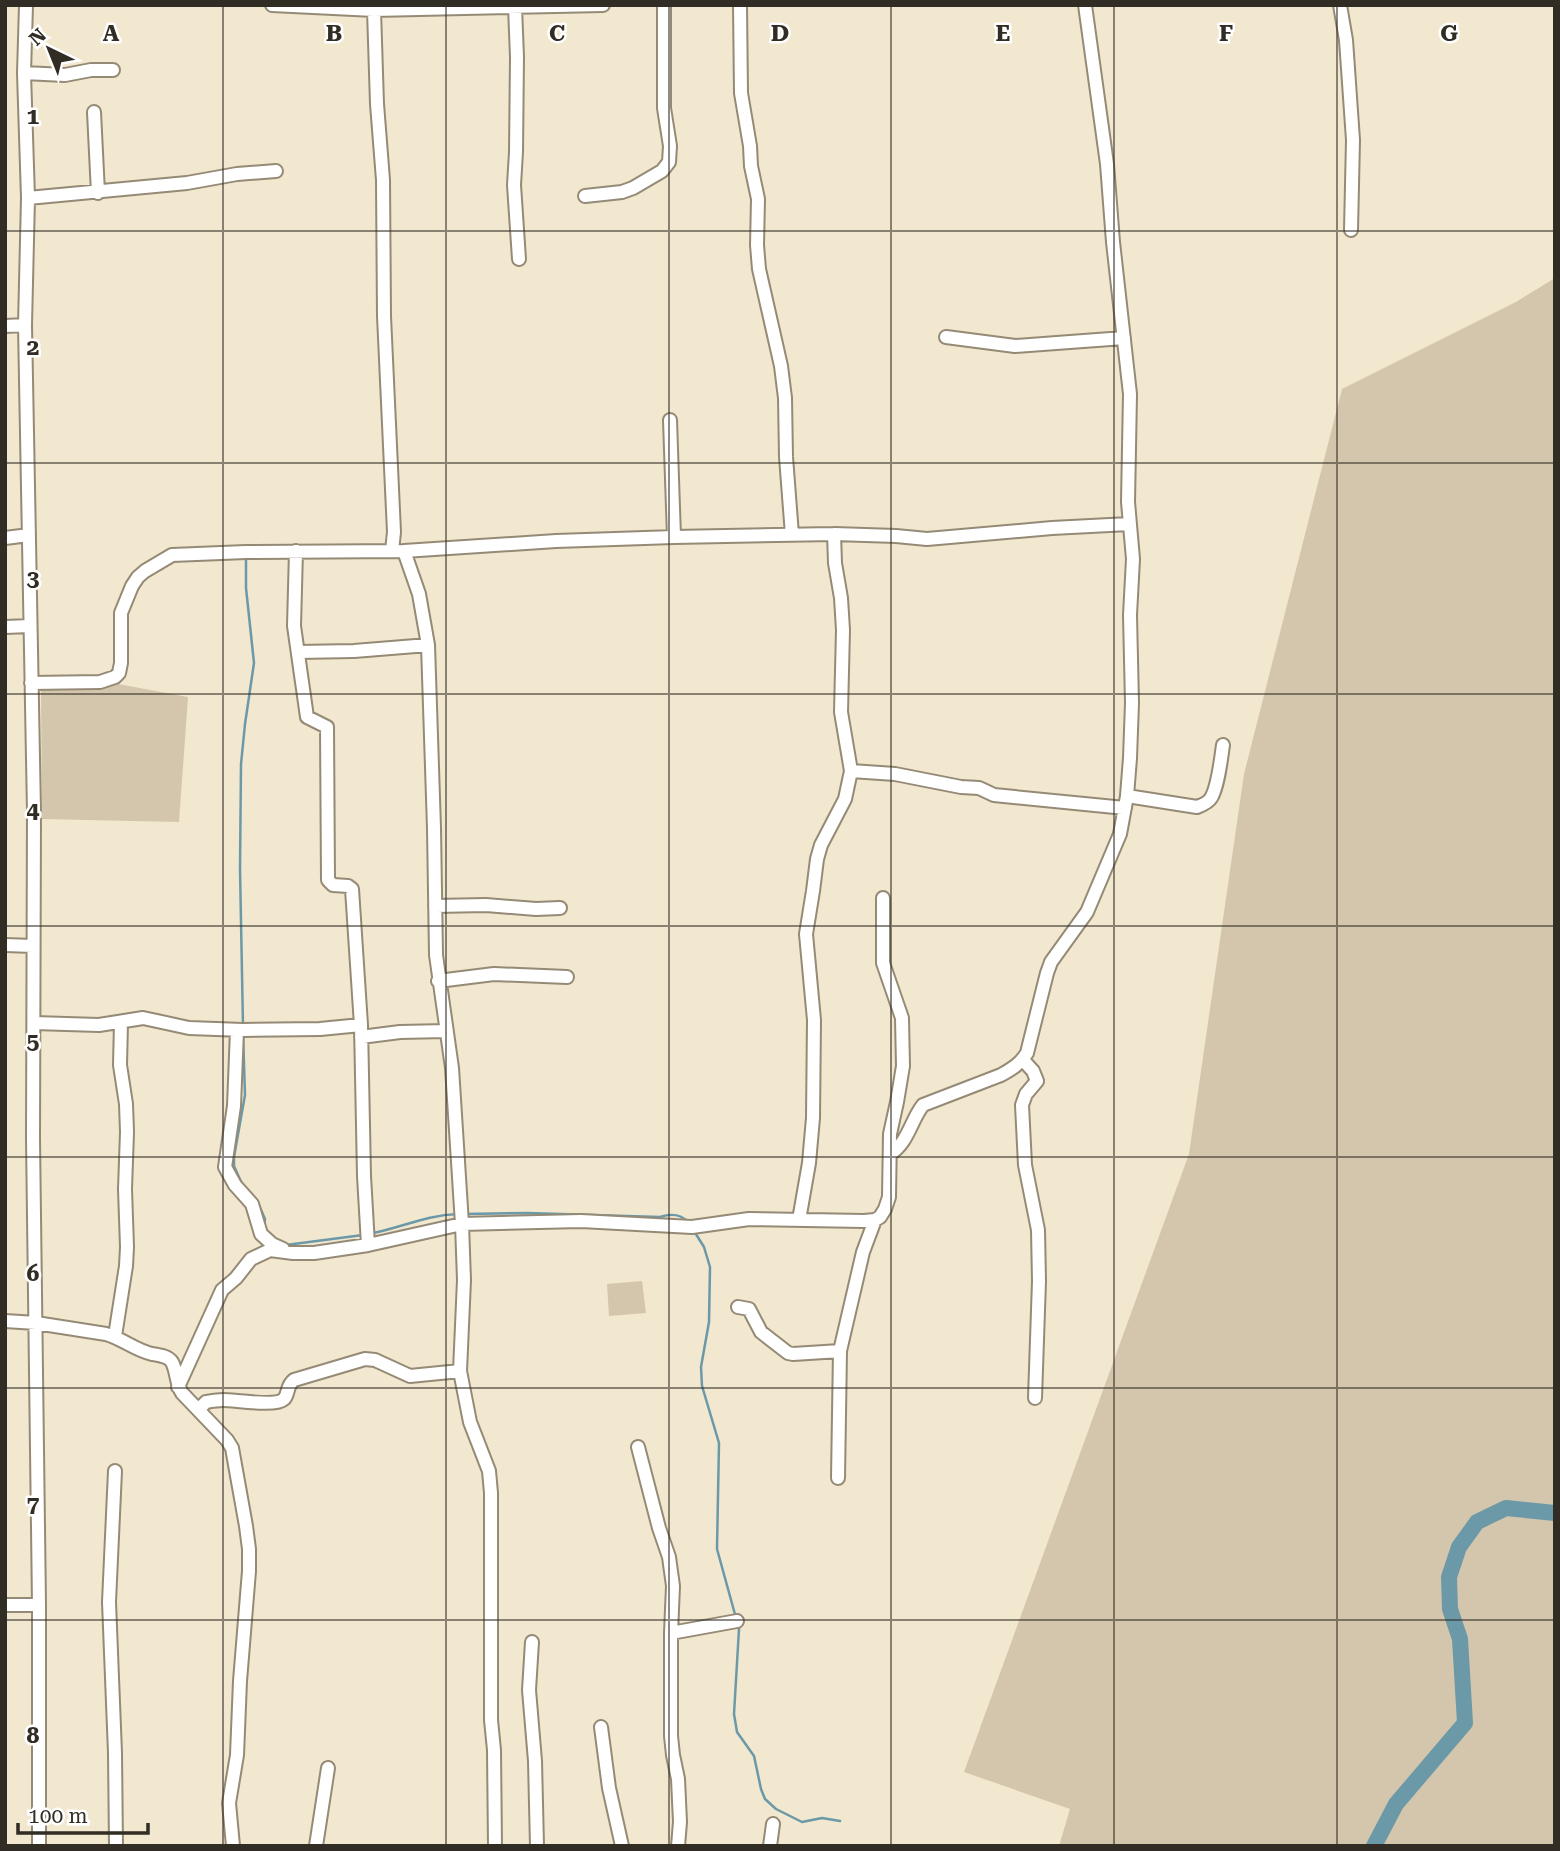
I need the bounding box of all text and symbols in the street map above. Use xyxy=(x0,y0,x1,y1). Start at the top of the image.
north arrow xyxy=(14,14,84,84)
text: A xyxy=(103,20,120,47)
text: B xyxy=(326,20,342,47)
text: C xyxy=(549,20,565,47)
text: D xyxy=(771,20,789,47)
text: E xyxy=(996,20,1010,47)
text: F xyxy=(1219,20,1233,47)
text: G xyxy=(1440,20,1458,47)
text: N xyxy=(25,23,51,50)
text: 1 xyxy=(27,103,40,130)
text: 2 xyxy=(27,334,39,361)
text: 3 xyxy=(27,565,40,592)
text: 4 xyxy=(27,797,40,824)
text: 5 xyxy=(27,1028,40,1055)
text: 6 xyxy=(27,1260,40,1287)
text: 7 xyxy=(27,1491,40,1518)
text: 8 xyxy=(27,1722,40,1749)
scale bar xyxy=(18,1792,147,1836)
text: 100 m xyxy=(28,1804,88,1828)

